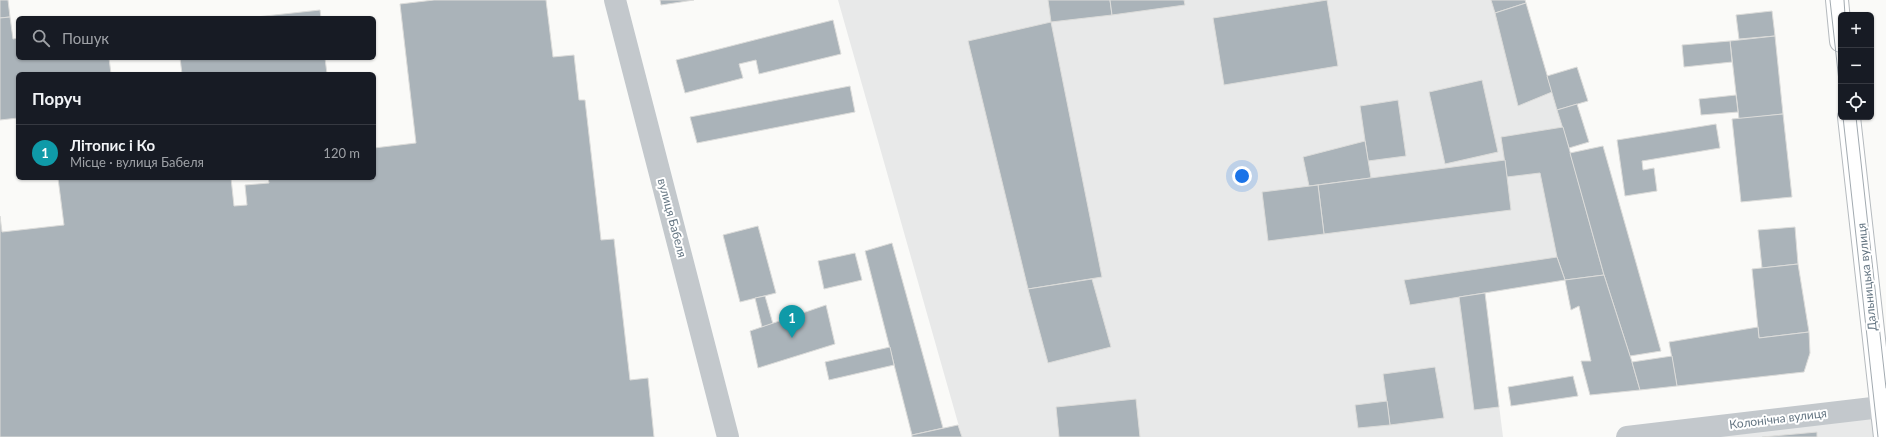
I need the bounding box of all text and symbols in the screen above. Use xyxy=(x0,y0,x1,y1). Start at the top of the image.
map controls xyxy=(1838,12,1874,120)
button: + xyxy=(1838,12,1874,48)
search box xyxy=(16,16,376,60)
icon: search xyxy=(30,27,52,49)
text: Пошук xyxy=(62,29,109,47)
button: − xyxy=(1838,48,1874,84)
button: locate xyxy=(1838,84,1874,120)
text: Поруч xyxy=(32,88,82,109)
text: Літопис і Ко xyxy=(70,136,155,154)
text: 1 xyxy=(41,145,49,161)
text: 120 m xyxy=(323,145,360,161)
text: Місце · вулиця Бабеля xyxy=(70,154,204,170)
your location xyxy=(1232,166,1252,186)
street label: вулиця Бабеля xyxy=(655,177,690,259)
street label: Дальницька вулиця xyxy=(1853,222,1880,332)
pin: 1 xyxy=(779,305,805,338)
street label: Колонічна вулиця xyxy=(1728,405,1828,432)

